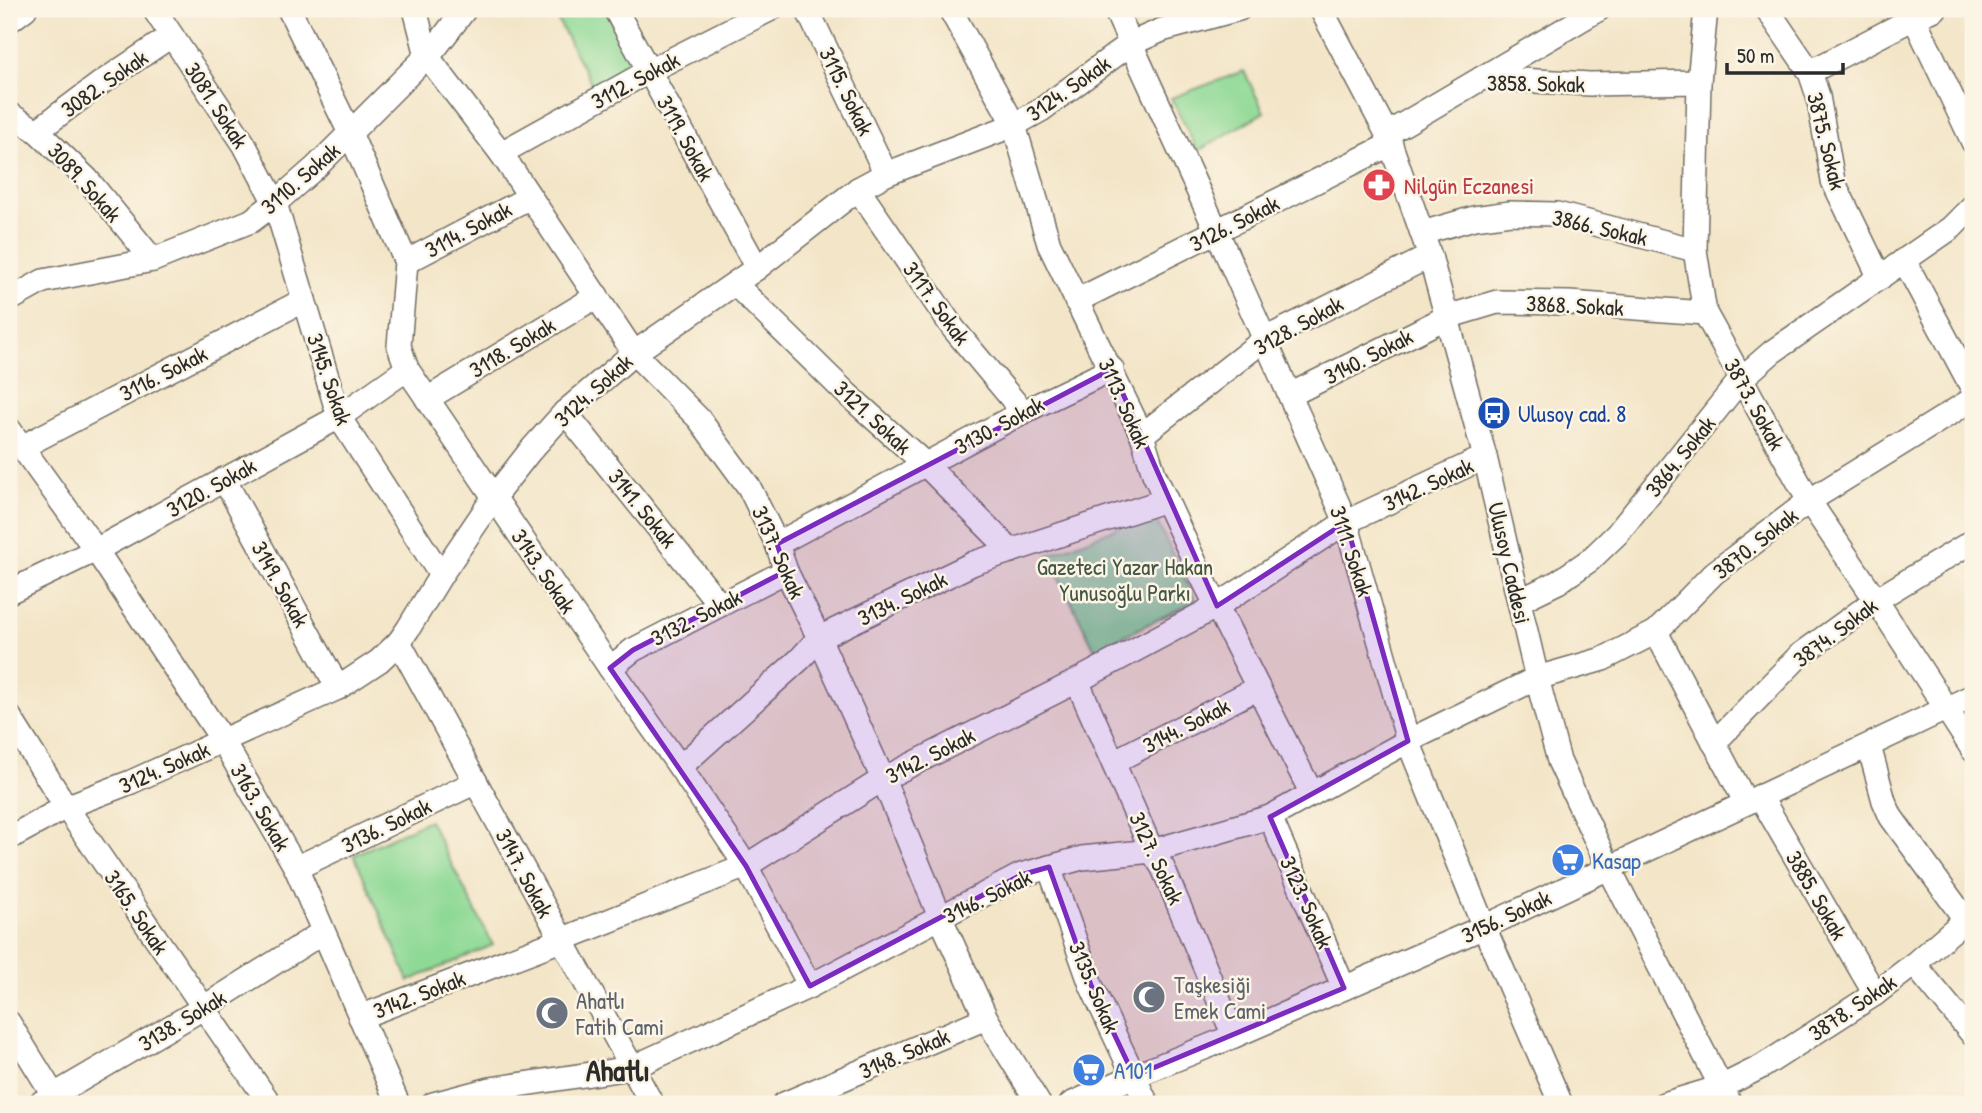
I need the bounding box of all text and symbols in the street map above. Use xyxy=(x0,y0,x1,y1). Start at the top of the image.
scale bar xyxy=(1727,32,1842,76)
text: 50 m xyxy=(1737,41,1774,70)
street label: 3082. Sokak xyxy=(54,42,154,124)
street label: 3115. Sokak xyxy=(812,42,882,141)
street label: 3112. Sokak xyxy=(585,44,685,116)
street label: 3124. Sokak xyxy=(1020,47,1117,128)
street label: 3081. Sokak xyxy=(178,56,257,155)
street label: 3858. Sokak xyxy=(1487,67,1586,99)
street label: 3875. Sokak xyxy=(1800,89,1854,193)
street label: 3119. Sokak xyxy=(650,90,722,187)
street label: 3110. Sokak xyxy=(254,135,347,221)
street label: 3089. Sokak xyxy=(41,136,129,229)
pharmacy icon: Nilgün Eczanesi xyxy=(1360,166,1398,204)
place label: Nilgün Eczanesi xyxy=(1404,170,1534,201)
street label: 3126. Sokak xyxy=(1184,187,1285,259)
street label: 3114. Sokak xyxy=(419,193,517,265)
street label: 3866. Sokak xyxy=(1549,201,1651,253)
street label: 3117. Sokak xyxy=(896,255,978,352)
street label: 3868. Sokak xyxy=(1525,287,1625,323)
street label: 3128. Sokak xyxy=(1248,288,1349,362)
street label: 3118. Sokak xyxy=(463,309,561,385)
street label: 3140. Sokak xyxy=(1318,320,1418,392)
street label: 3145. Sokak xyxy=(300,329,360,429)
street label: 3116. Sokak xyxy=(114,338,212,408)
street label: 3124. Sokak xyxy=(547,346,639,434)
street label: 3113. Sokak xyxy=(1091,353,1159,453)
street label: 3873. Sokak xyxy=(1717,353,1793,456)
street label: 3121. Sokak xyxy=(827,373,919,461)
street label: 3130. Sokak xyxy=(949,388,1050,462)
bus stop icon: Ulusoy cad. 8 xyxy=(1475,394,1513,432)
place label: Ulusoy cad. 8 xyxy=(1518,398,1626,429)
street label: 3864. Sokak xyxy=(1638,409,1723,503)
street label: 3142. Sokak xyxy=(1378,449,1479,518)
street label: 3120. Sokak xyxy=(161,450,262,524)
street label: 3141. Sokak xyxy=(601,462,685,555)
street label: Ulusoy Caddesi xyxy=(1481,499,1539,627)
street label: 3870. Sokak xyxy=(1706,500,1804,586)
street label: 3137. Sokak xyxy=(745,501,813,604)
street label: 3111. Sokak xyxy=(1323,502,1381,601)
street label: 3143. Sokak xyxy=(504,523,584,620)
street label: 3149. Sokak xyxy=(245,535,318,633)
park label: Gazeteci Yazar Hakan Yunusoğlu Parkı xyxy=(1037,551,1213,608)
street label: 3134. Sokak xyxy=(852,563,952,633)
street label: 3132. Sokak xyxy=(645,581,747,653)
street label: 3874. Sokak xyxy=(1786,590,1884,674)
street label: 3144. Sokak xyxy=(1137,690,1235,760)
street label: 3142. Sokak xyxy=(880,719,980,791)
street label: 3124. Sokak xyxy=(114,733,215,801)
street label: 3163. Sokak xyxy=(224,758,299,857)
street label: 3136. Sokak xyxy=(336,790,436,860)
street label: 3127. Sokak xyxy=(1122,807,1192,910)
street label: 3147. Sokak xyxy=(489,823,562,923)
supermarket icon: Kasap xyxy=(1549,841,1587,879)
place label: Kasap xyxy=(1592,845,1641,876)
street label: 3885. Sokak xyxy=(1779,845,1855,946)
street label: 3123. Sokak xyxy=(1273,851,1341,953)
street label: 3146. Sokak xyxy=(938,861,1037,931)
street label: 3165. Sokak xyxy=(97,864,177,961)
street label: 3156. Sokak xyxy=(1456,882,1556,950)
street label: 3135. Sokak xyxy=(1062,936,1128,1038)
street label: 3142. Sokak xyxy=(369,962,470,1026)
street label: 3878. Sokak xyxy=(1802,966,1902,1048)
place label: Taşkesiği Emek Cami xyxy=(1174,969,1266,1026)
mosque icon: Taşkesiği Emek Cami xyxy=(1130,978,1168,1016)
street label: 3138. Sokak xyxy=(132,981,232,1058)
place label: Ahatlı Fatih Cami xyxy=(575,985,664,1042)
mosque icon: Ahatlı Fatih Cami xyxy=(533,994,571,1032)
street label: 3148. Sokak xyxy=(854,1020,954,1086)
district label: Ahatlı xyxy=(586,1050,650,1090)
supermarket icon: A101 xyxy=(1070,1051,1108,1089)
place label: A101 xyxy=(1114,1055,1152,1086)

